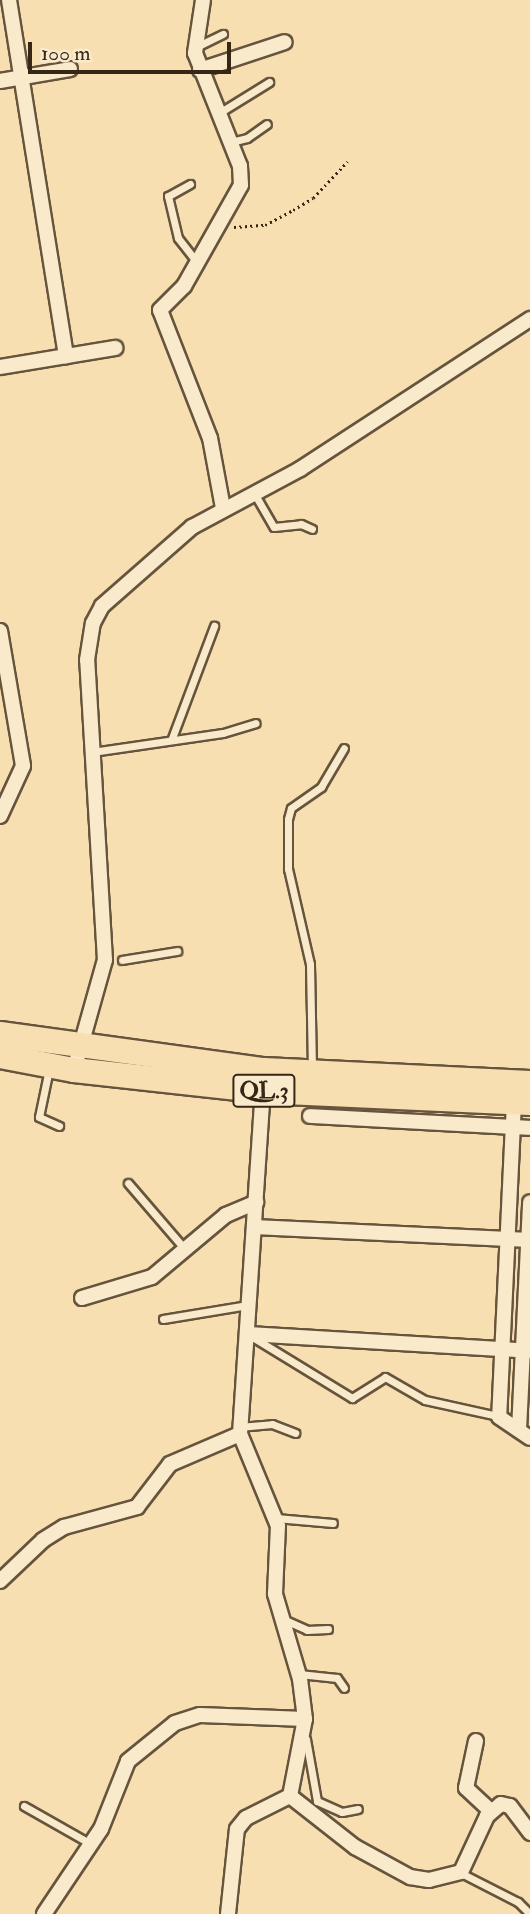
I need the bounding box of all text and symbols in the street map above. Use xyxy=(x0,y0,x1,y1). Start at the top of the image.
scale bar xyxy=(32,28,234,72)
text: 100 m xyxy=(41,40,91,67)
road number: QL.3 xyxy=(231,1072,297,1110)

